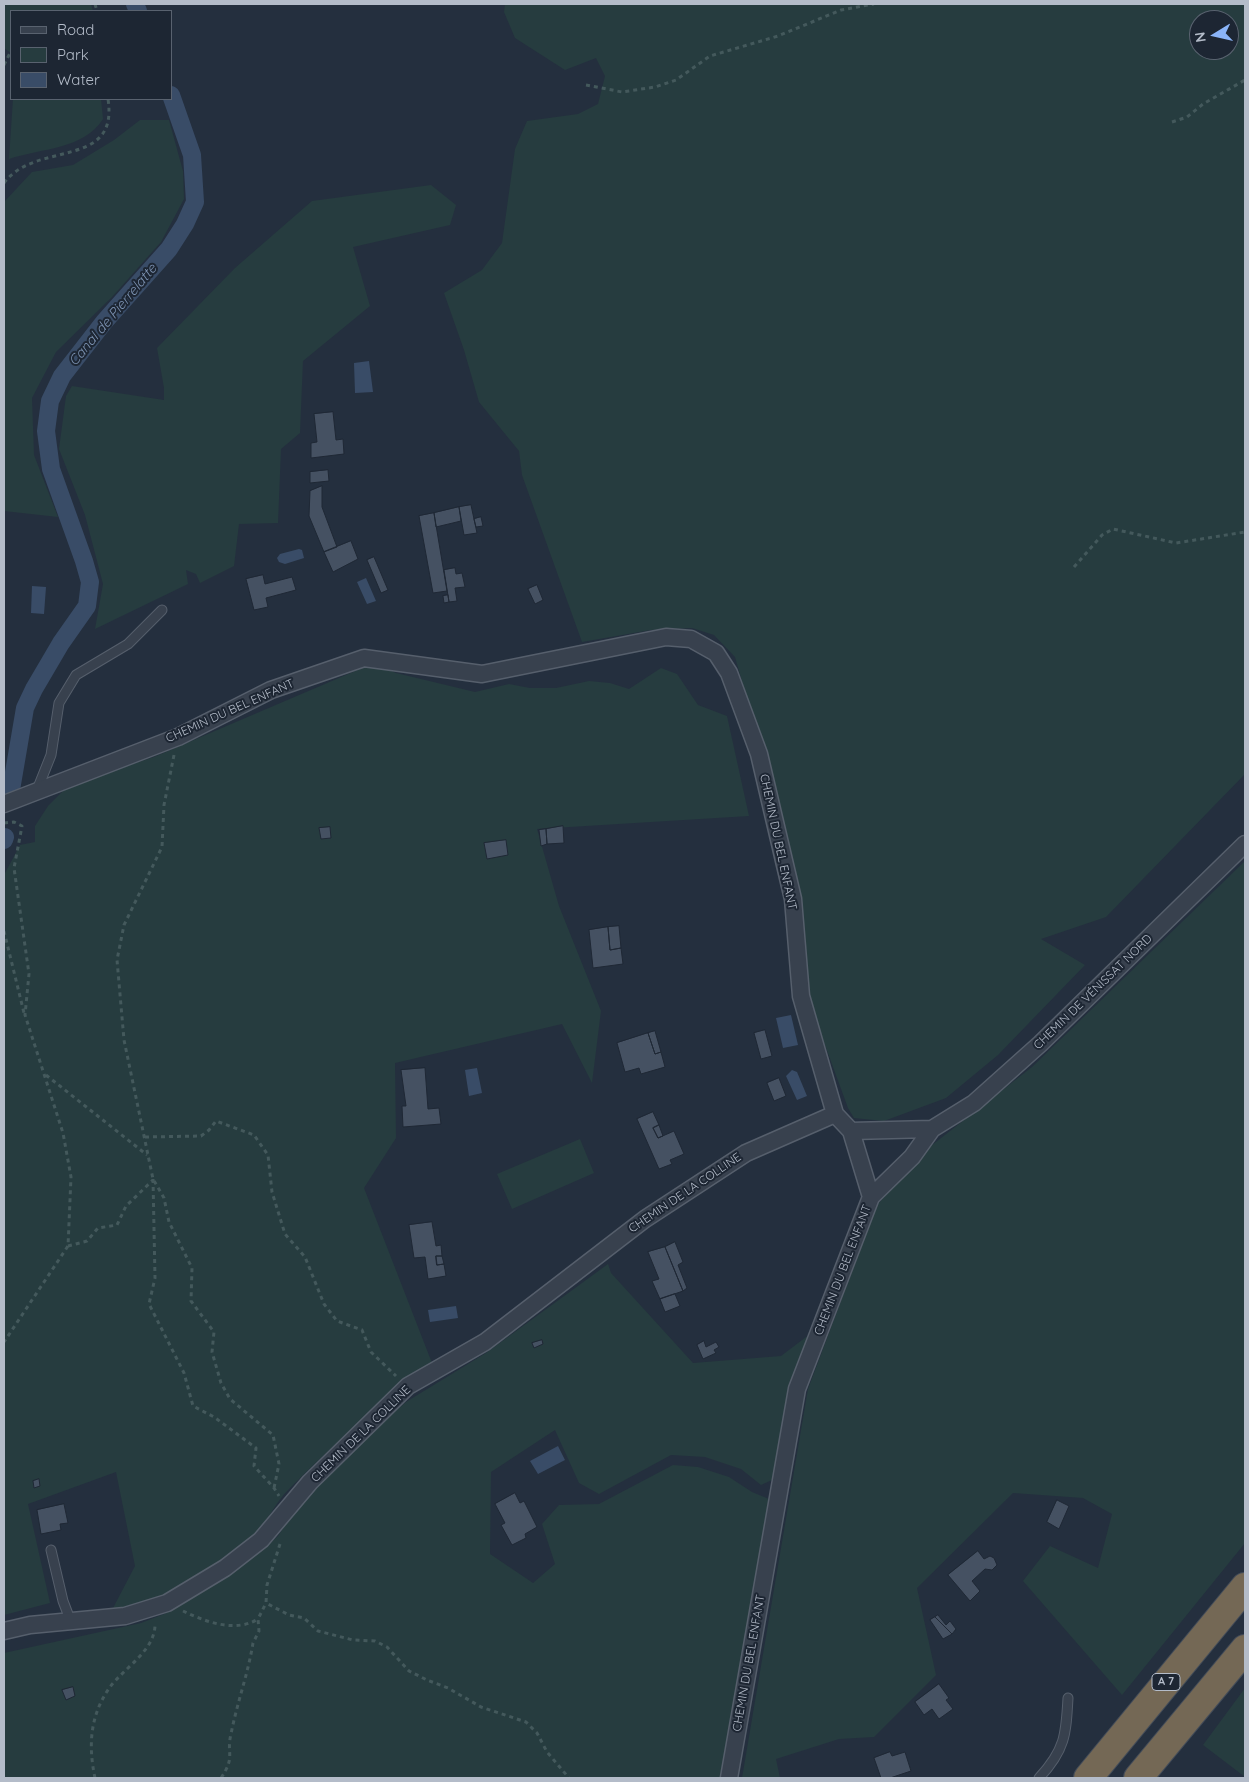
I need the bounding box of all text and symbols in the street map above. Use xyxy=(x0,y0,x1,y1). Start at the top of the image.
legend xyxy=(10,10,172,100)
north arrow xyxy=(1189,10,1239,60)
text: Road xyxy=(57,20,94,39)
text: N xyxy=(1190,31,1210,44)
text: Park xyxy=(57,45,89,64)
text: Water xyxy=(57,70,100,89)
water label: Canal de Pierrelatte xyxy=(65,261,161,369)
street label: CHEMIN DU BEL ENFANT xyxy=(164,676,296,746)
street label: CHEMIN DU BEL ENFANT xyxy=(757,773,799,911)
street label: CHEMIN DE VÉNISSAT NORD xyxy=(1031,932,1155,1052)
street label: CHEMIN DE LA COLLINE xyxy=(626,1150,744,1236)
street label: CHEMIN DU BEL ENFANT xyxy=(811,1203,875,1337)
street label: CHEMIN DE LA COLLINE xyxy=(308,1383,414,1485)
street label: CHEMIN DU BEL ENFANT xyxy=(730,1593,768,1733)
road number: A 7 xyxy=(1152,1674,1180,1690)

